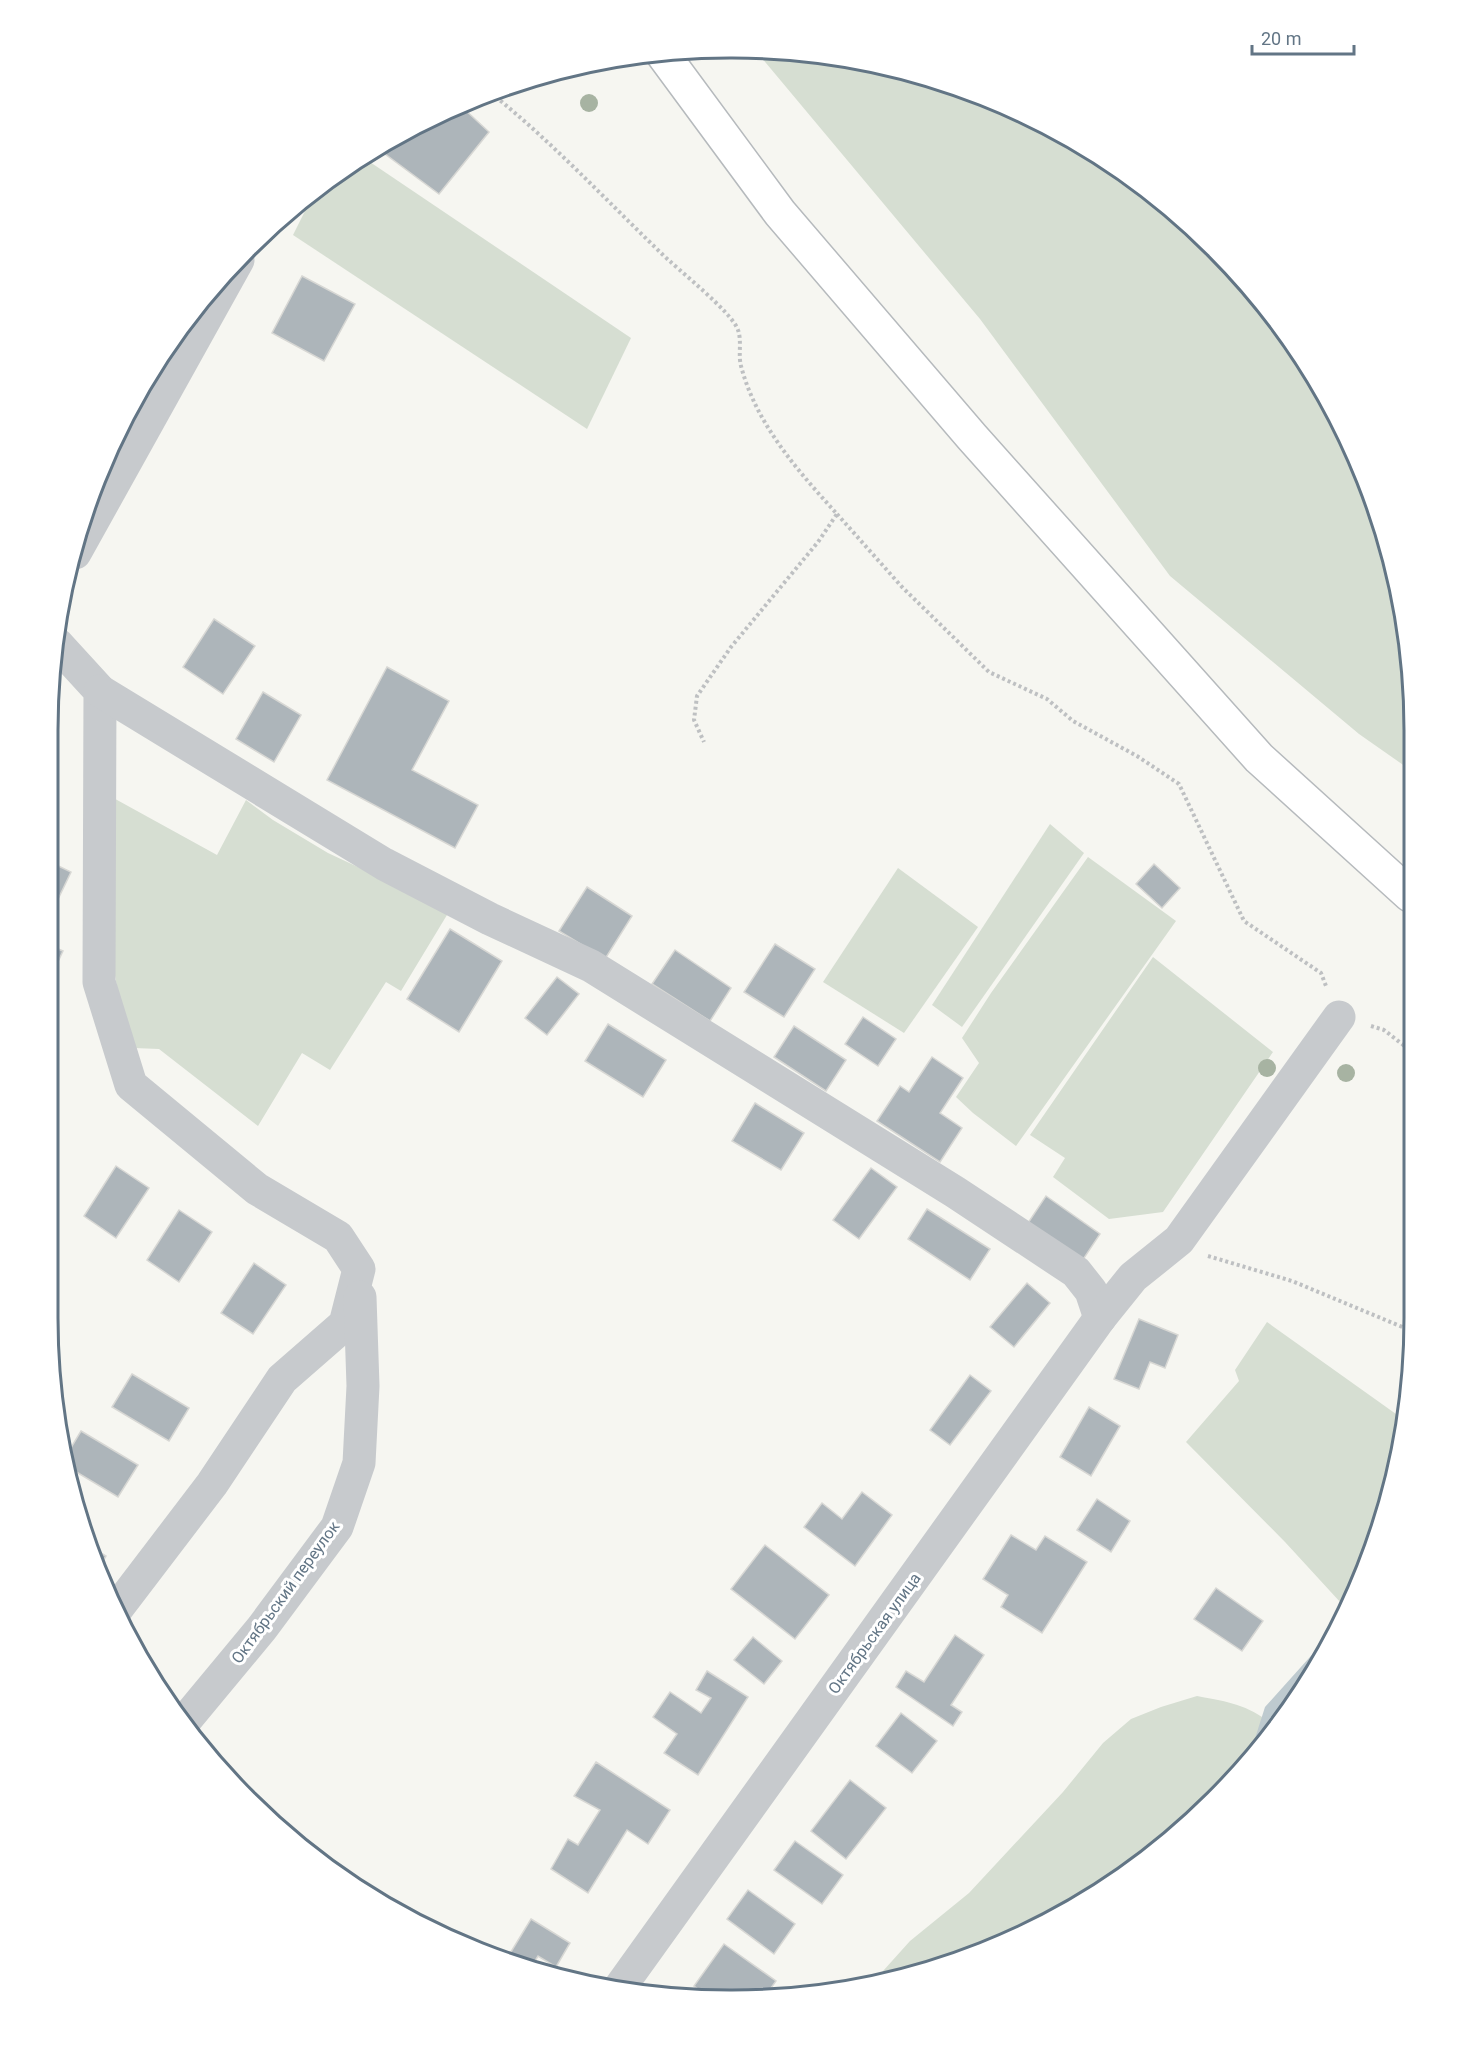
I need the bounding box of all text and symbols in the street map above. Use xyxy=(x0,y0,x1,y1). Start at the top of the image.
scale bar xyxy=(1252,18,1354,56)
text: 20 m xyxy=(1261,28,1301,49)
street label: Октябрьский переулок xyxy=(227,1517,344,1667)
street label: Октябрьская улица xyxy=(824,1569,925,1697)

